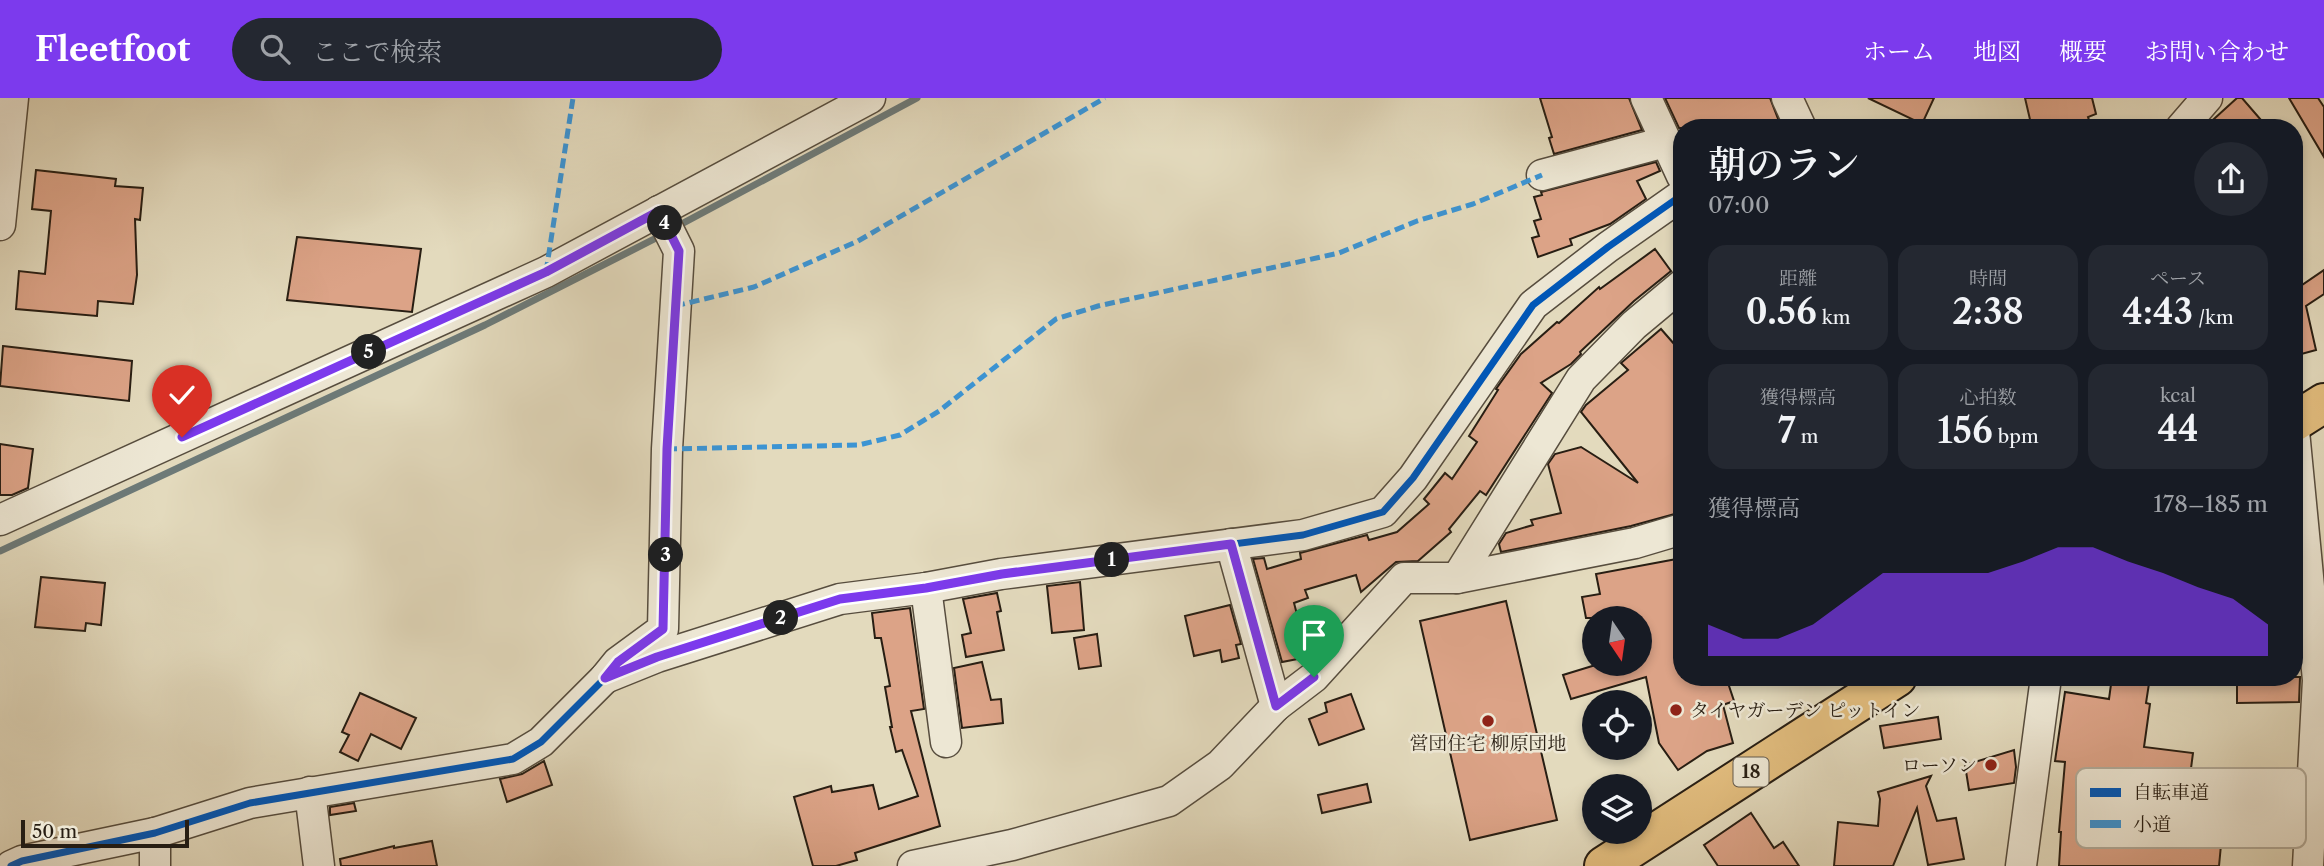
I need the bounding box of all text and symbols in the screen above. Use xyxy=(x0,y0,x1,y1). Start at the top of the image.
search box xyxy=(232,18,722,81)
text: Fleetfoot xyxy=(35,29,190,70)
icon: search xyxy=(256,30,294,68)
text: ここで検索 xyxy=(312,36,442,68)
text: ホーム xyxy=(1863,37,1935,66)
text: 地図 xyxy=(1973,37,2021,66)
text: 概要 xyxy=(2059,37,2107,66)
text: お問い合わせ xyxy=(2145,37,2289,66)
text: 朝のラン xyxy=(1708,141,1860,188)
button: share xyxy=(2194,142,2268,216)
text: 07:00 xyxy=(1708,191,1770,219)
pin: 4 xyxy=(648,206,682,240)
text: 4 xyxy=(659,211,670,234)
text: 距離 xyxy=(1779,267,1817,290)
text: 時間 xyxy=(1969,267,2007,290)
text: ペース xyxy=(2150,267,2206,290)
text: 0.56 xyxy=(1745,290,1817,333)
text: 2:38 xyxy=(1952,290,2024,333)
text: 4:43 xyxy=(2122,290,2193,333)
text: km xyxy=(1817,306,1851,329)
text: /km xyxy=(2193,306,2234,329)
pin: 5 xyxy=(352,334,386,370)
text: 5 xyxy=(363,340,374,363)
pin xyxy=(152,365,212,437)
icon: check xyxy=(163,376,201,414)
text: kcal xyxy=(2160,384,2196,407)
text: 獲得標高 xyxy=(1760,386,1836,409)
text: 心拍数 xyxy=(1959,386,2017,409)
text: 44 xyxy=(2157,407,2199,450)
text: 7 xyxy=(1778,409,1796,452)
text: 156 xyxy=(1937,409,1993,452)
text: m xyxy=(1796,425,1818,448)
text: bpm xyxy=(1993,425,2039,448)
text: 178–185 m xyxy=(2153,490,2268,518)
text: 獲得標高 xyxy=(1708,494,1800,522)
pin: 3 xyxy=(648,538,684,573)
pin: 1 xyxy=(1094,542,1130,578)
text: 3 xyxy=(660,543,671,566)
text: 1 xyxy=(1107,548,1116,571)
pin: 2 xyxy=(764,601,798,636)
pin xyxy=(1284,605,1344,677)
text: 2 xyxy=(775,606,786,629)
north arrow xyxy=(1582,606,1652,676)
map controls xyxy=(1582,606,1652,844)
icon: arrive xyxy=(1295,616,1333,654)
button: locate xyxy=(1582,690,1652,760)
place label: タイヤガーデン ピットイン xyxy=(1690,699,1921,722)
marker: タイヤガーデン ピットイン xyxy=(1668,702,1684,718)
marker: 営団住宅 柳原団地 xyxy=(1480,713,1496,729)
place label: 営団住宅 柳原団地 xyxy=(1409,732,1567,755)
place label: ローソン xyxy=(1902,754,1977,777)
marker: ローソン xyxy=(1983,757,1999,773)
road number: 18 xyxy=(1734,758,1768,786)
legend xyxy=(2076,768,2306,848)
button: layers xyxy=(1582,774,1652,844)
text: 自転車道 xyxy=(2133,781,2209,804)
text: 小道 xyxy=(2133,813,2171,836)
scale bar xyxy=(21,817,189,849)
text: 50 m xyxy=(32,820,77,843)

